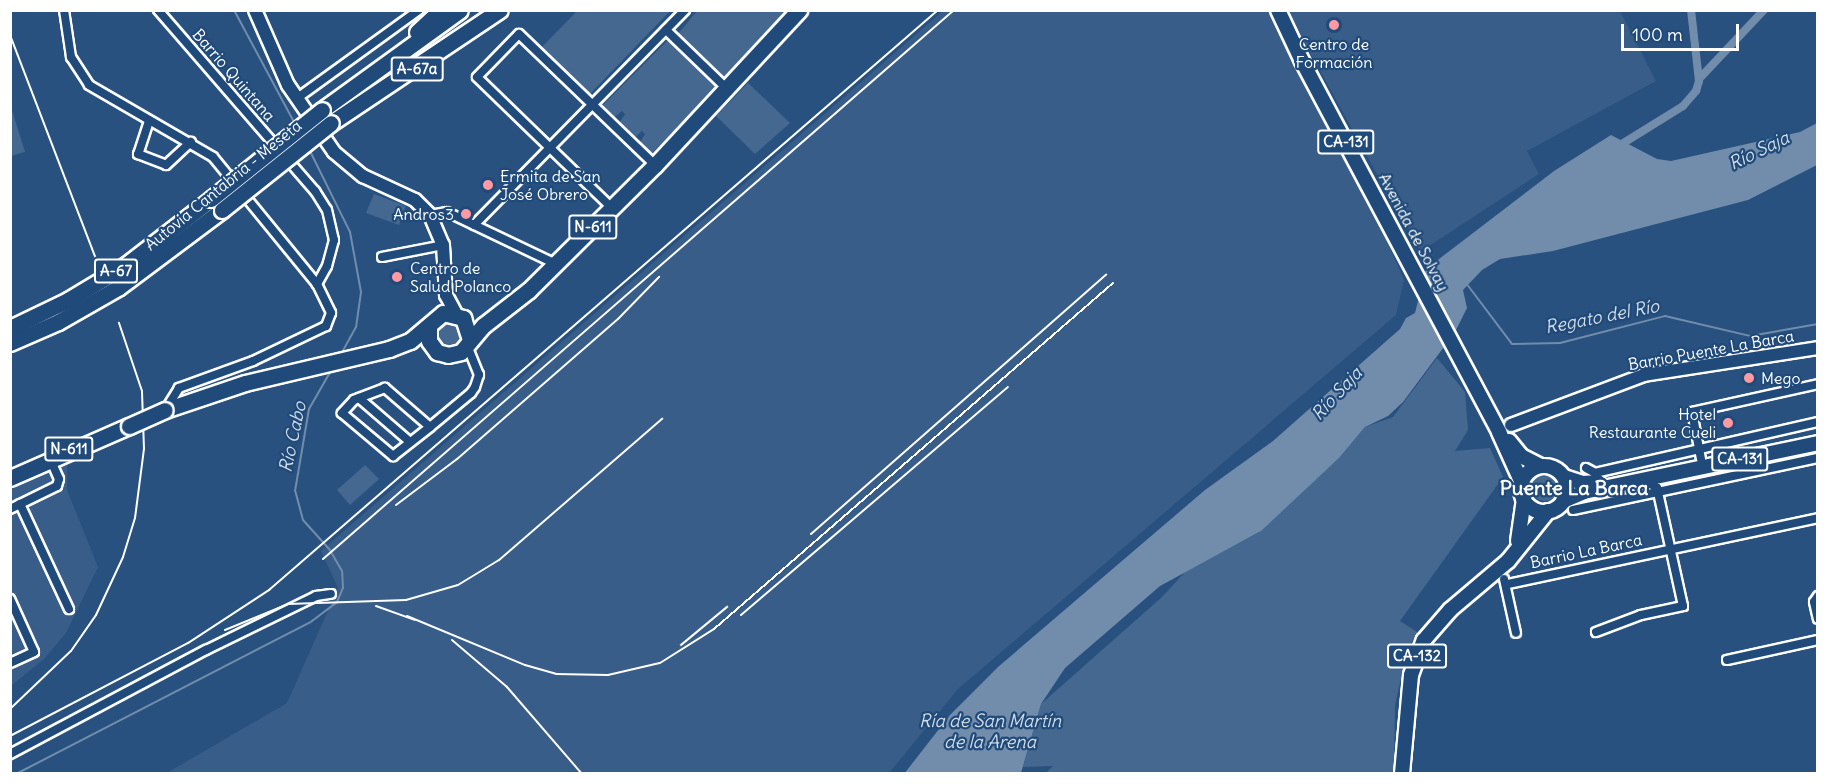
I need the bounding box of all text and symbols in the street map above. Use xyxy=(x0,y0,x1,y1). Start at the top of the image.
scale bar xyxy=(1624,12,1742,50)
marker: Centro de Formación xyxy=(1327,18,1341,32)
text: 100 m xyxy=(1632,23,1683,46)
street label: Barrio Quintana xyxy=(189,25,279,125)
place label: Centro de Formación xyxy=(1296,34,1372,72)
road number: A-67a xyxy=(390,57,444,81)
street label: Autovía Cantabria - Meseta xyxy=(141,116,305,254)
water label: Río Saja xyxy=(1725,127,1793,175)
road number: CA-131 xyxy=(1316,130,1376,154)
place label: Ermita de San José Obrero xyxy=(500,166,601,204)
street label: Avenida de Solvay xyxy=(1375,170,1453,294)
marker: Ermita de San José Obrero xyxy=(481,178,495,192)
place label: Andros3 xyxy=(393,204,454,224)
marker: Andros3 xyxy=(459,207,473,221)
road number: N-611 xyxy=(568,215,618,239)
place label: Centro de Salud Polanco xyxy=(410,258,511,296)
road number: A-67 xyxy=(94,259,138,283)
marker: Centro de Salud Polanco xyxy=(388,268,406,286)
water label: Regato del Río xyxy=(1543,295,1661,339)
street label: Barrio Puente La Barca xyxy=(1627,326,1795,374)
water label: Río Saja xyxy=(1307,363,1367,425)
place label: Mego xyxy=(1761,368,1800,388)
marker: Mego xyxy=(1742,371,1756,385)
water label: Río Cabo xyxy=(275,400,311,474)
place label: Hotel Restaurante Cueli xyxy=(1589,404,1716,442)
marker: Hotel Restaurante Cueli xyxy=(1721,416,1735,430)
road number: N-611 xyxy=(44,437,94,461)
road number: CA-131 xyxy=(1710,447,1770,471)
district label: Puente La Barca xyxy=(1500,475,1648,499)
street label: Barrio La Barca xyxy=(1528,530,1644,572)
road number: CA-132 xyxy=(1387,644,1447,668)
water label: Ría de San Martín de la Arena xyxy=(919,711,1061,754)

